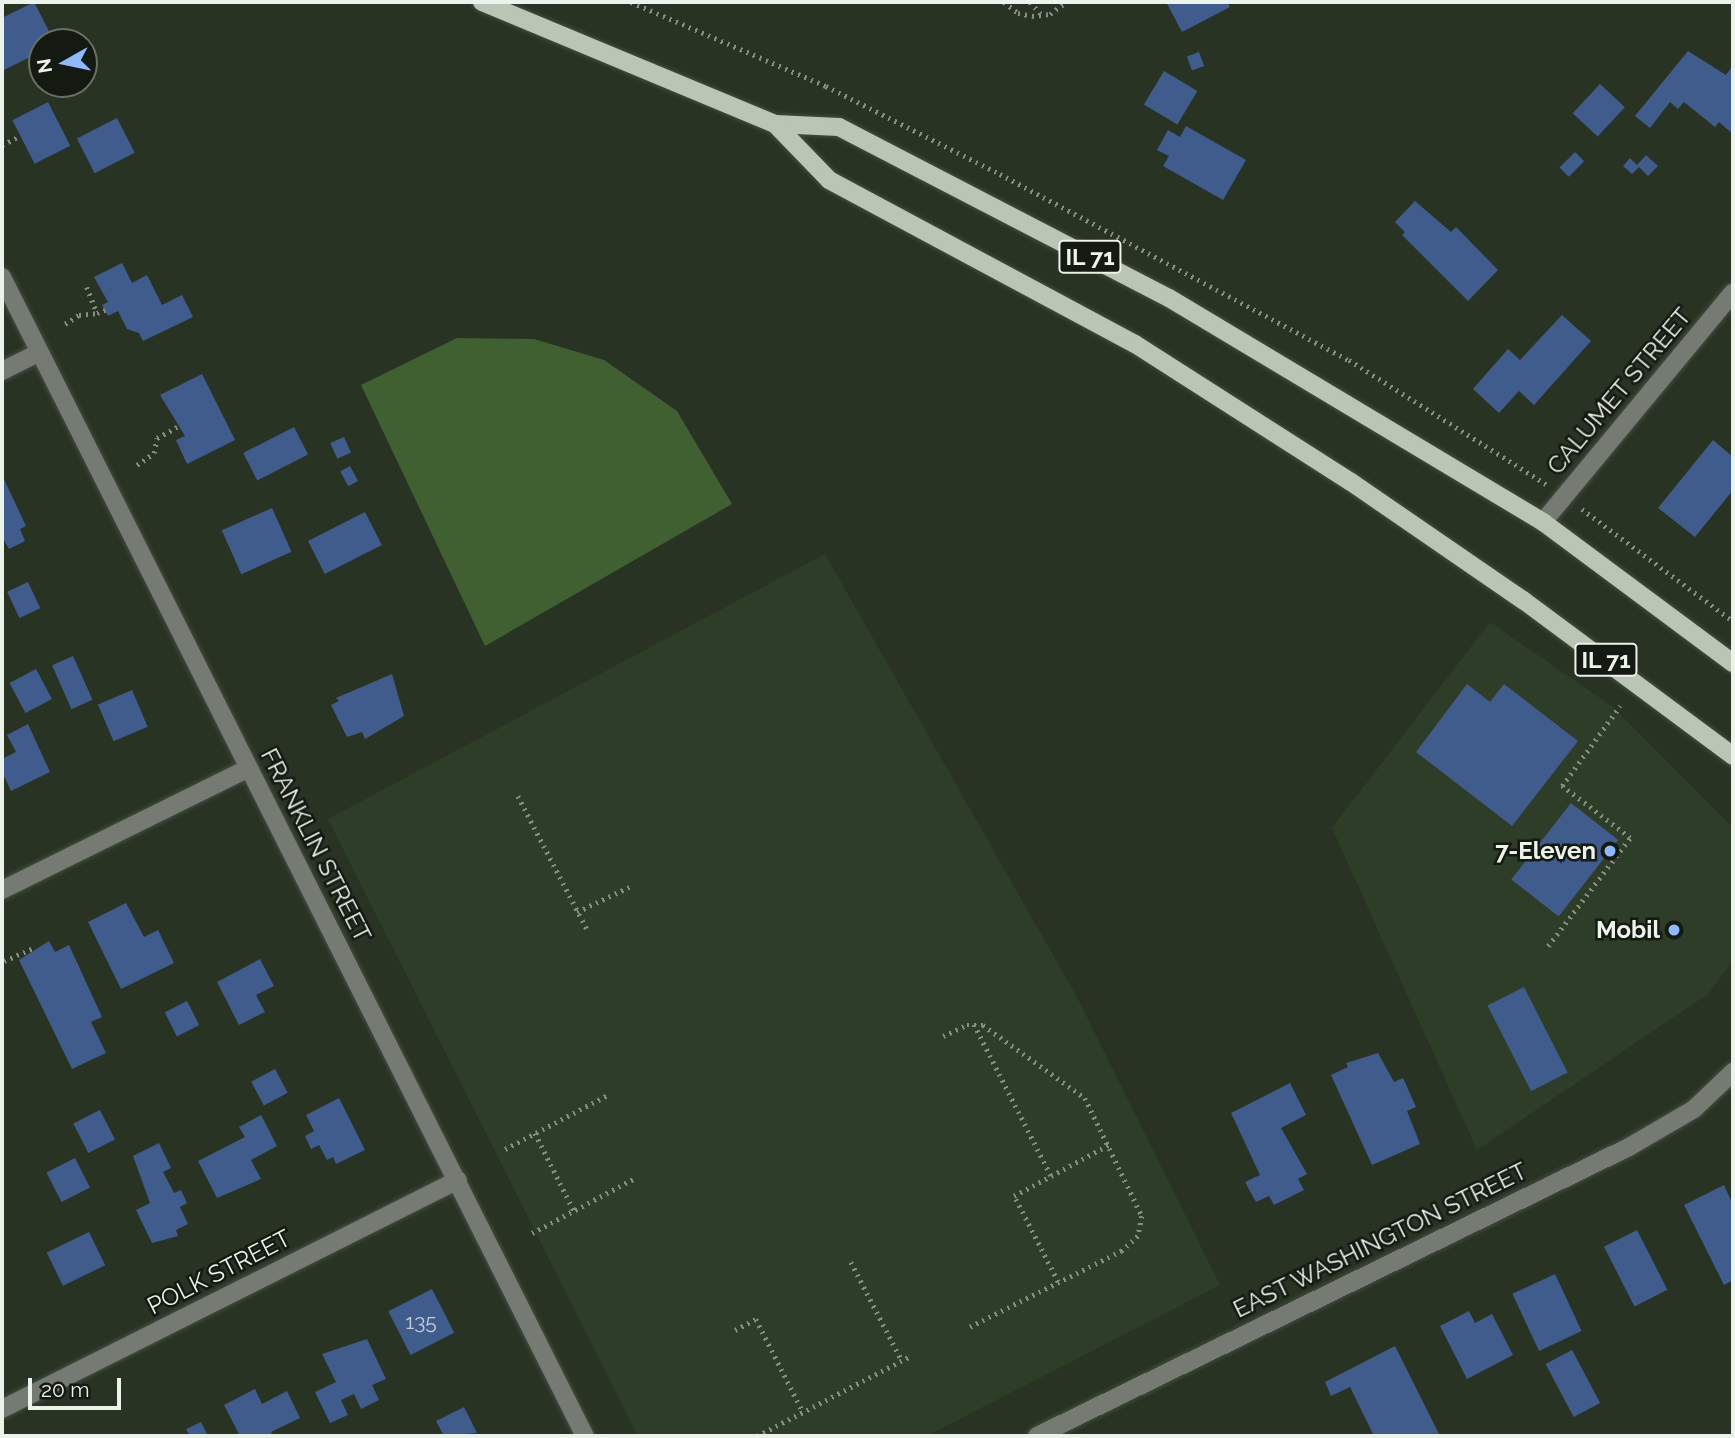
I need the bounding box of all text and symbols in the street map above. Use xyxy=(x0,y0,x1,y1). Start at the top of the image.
north arrow xyxy=(28,28,98,98)
text: N xyxy=(32,57,56,75)
road number: IL 71 xyxy=(1057,238,1123,276)
street label: CALUMET STREET xyxy=(1541,302,1697,480)
road number: IL 71 xyxy=(1573,640,1639,680)
street label: FRANKLIN STREET xyxy=(255,743,377,947)
place label: 7-Eleven xyxy=(1495,837,1596,865)
marker: 7-Eleven xyxy=(1602,843,1618,859)
place label: Mobil xyxy=(1596,916,1660,944)
marker: Mobil xyxy=(1666,922,1682,938)
street label: EAST WASHINGTON STREET xyxy=(1228,1156,1532,1324)
street label: POLK STREET xyxy=(142,1223,296,1321)
house number: 135 xyxy=(405,1309,437,1335)
scale bar xyxy=(32,1364,124,1408)
text: 20 m xyxy=(41,1377,89,1402)

